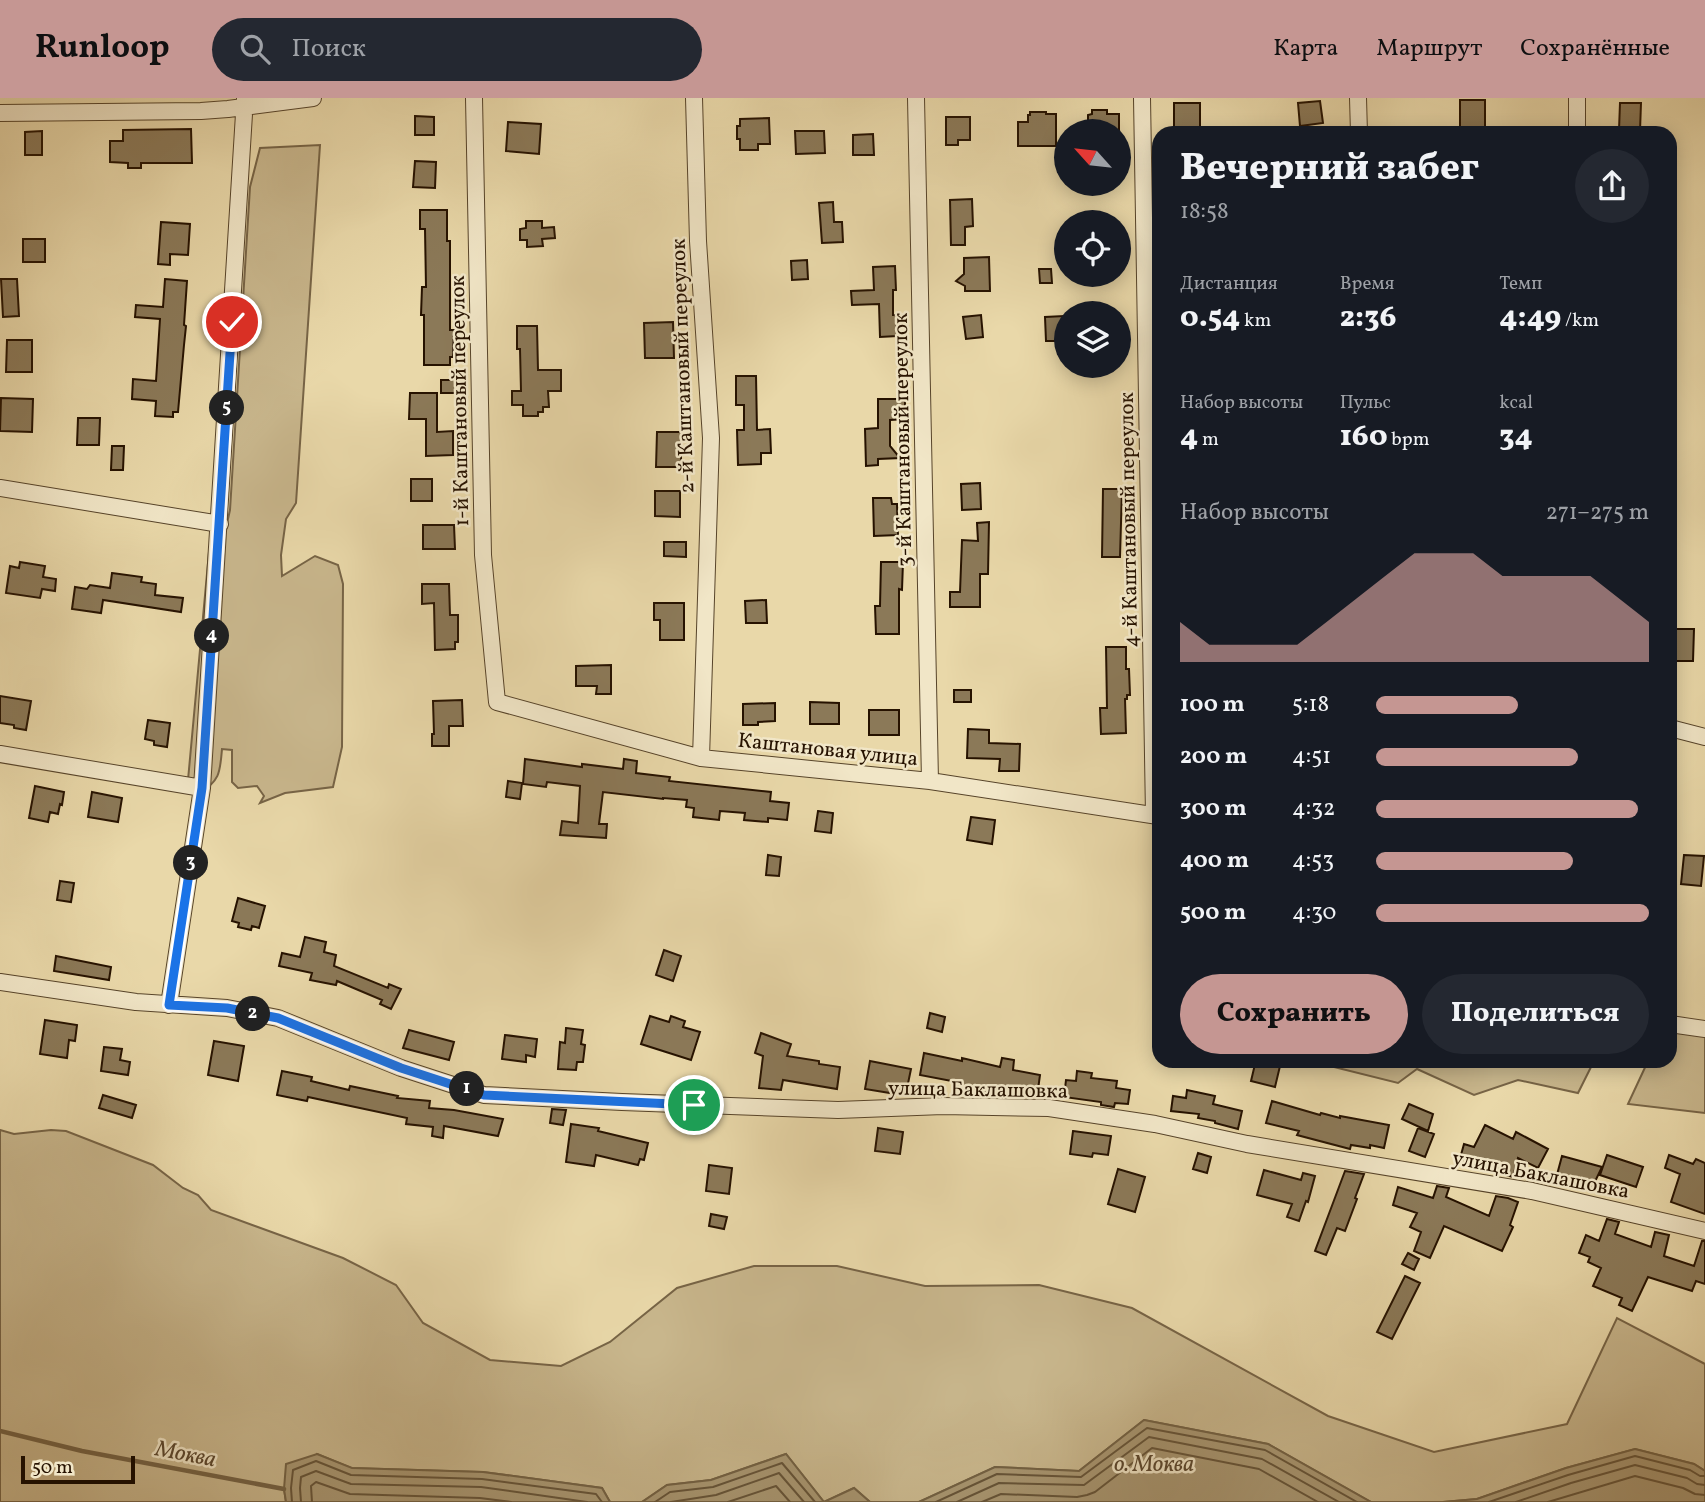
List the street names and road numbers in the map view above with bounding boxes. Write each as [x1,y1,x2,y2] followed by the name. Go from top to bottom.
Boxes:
[665,238,702,494] street label: 2-й Каштановый переулок
[444,275,477,527] street label: 1-й Каштановый переулок
[887,312,920,567] street label: 3-й Каштановый переулок
[1113,392,1146,648] street label: 4-й Каштановый переулок
[736,727,919,774] street label: Каштановая улица
[888,1074,1068,1107] street label: улица Баклашовка
[1450,1144,1632,1207] street label: улица Баклашовка

